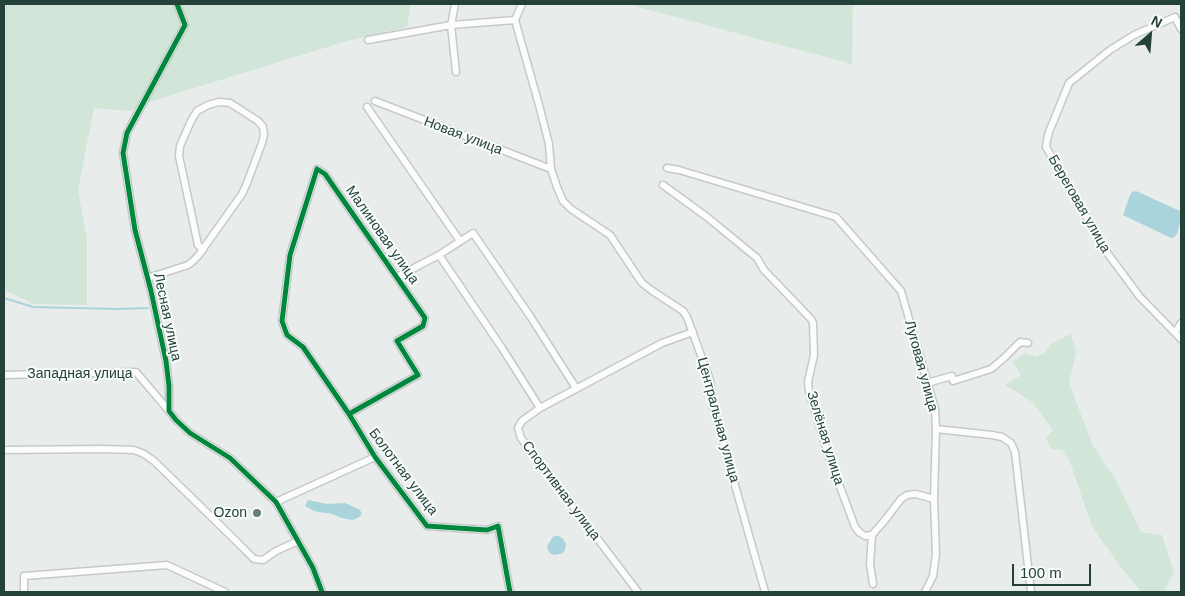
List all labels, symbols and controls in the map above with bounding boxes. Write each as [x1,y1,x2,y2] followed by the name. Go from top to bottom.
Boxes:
[1125,10,1175,60] north arrow
[1149,12,1165,31] text: N
[421,113,505,159] street label: Новая улица
[1044,152,1114,256] street label: Береговая улица
[342,183,422,287] street label: Малиновая улица
[149,272,185,362] street label: Лесная улица
[901,318,941,414] street label: Луговая улица
[693,356,743,484] street label: Центральная улица
[27,366,133,382] street label: Западная улица
[803,389,847,487] street label: Зелёная улица
[365,425,441,519] street label: Болотная улица
[518,438,604,544] street label: Спортивная улица
[214,505,247,521] place label: Ozon
[251,507,263,519] marker: Ozon
[1015,554,1094,586] scale bar
[1020,564,1062,581] text: 100 m

